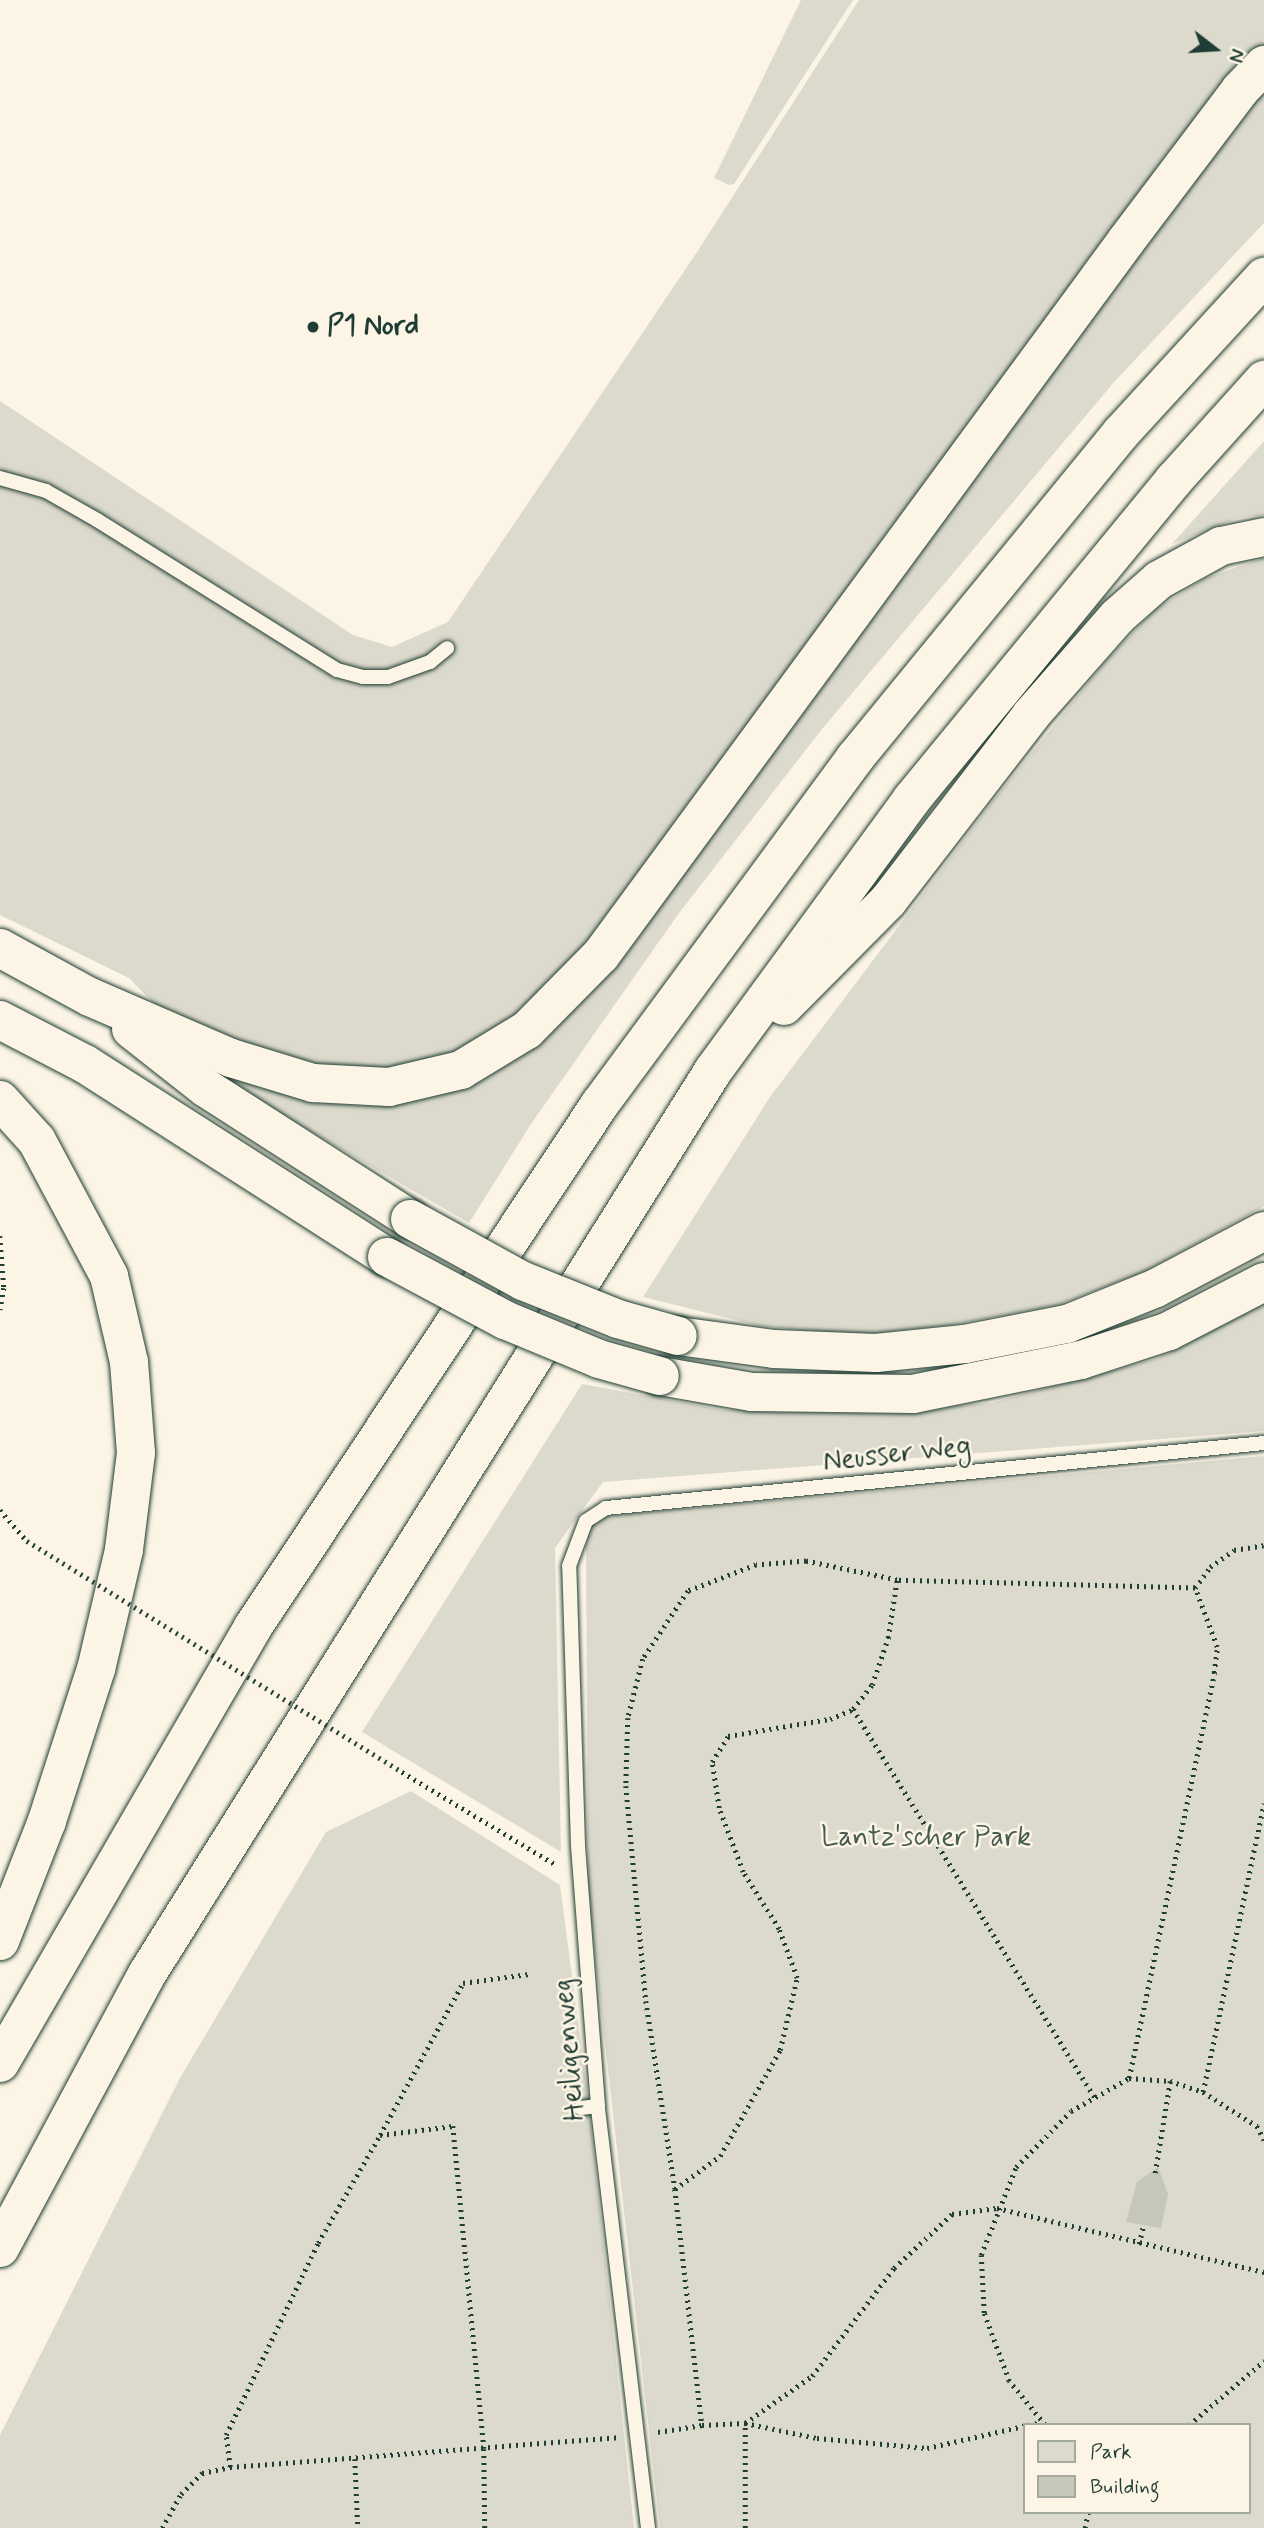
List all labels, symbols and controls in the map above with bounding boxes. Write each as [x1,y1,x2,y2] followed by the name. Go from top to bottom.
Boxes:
[1180,14,1250,84] north arrow
[1222,46,1249,65] text: N
[327,310,419,344] place label: P1 Nord
[305,319,321,335] marker: P1 Nord
[821,1430,973,1480] street label: Neusser Weg
[822,1821,1030,1855] park label: Lantz'scher Park
[547,1978,593,2122] street label: Heiligenweg
[1023,2423,1250,2514] legend
[1090,2438,1132,2466] text: Park
[1090,2473,1160,2501] text: Building

